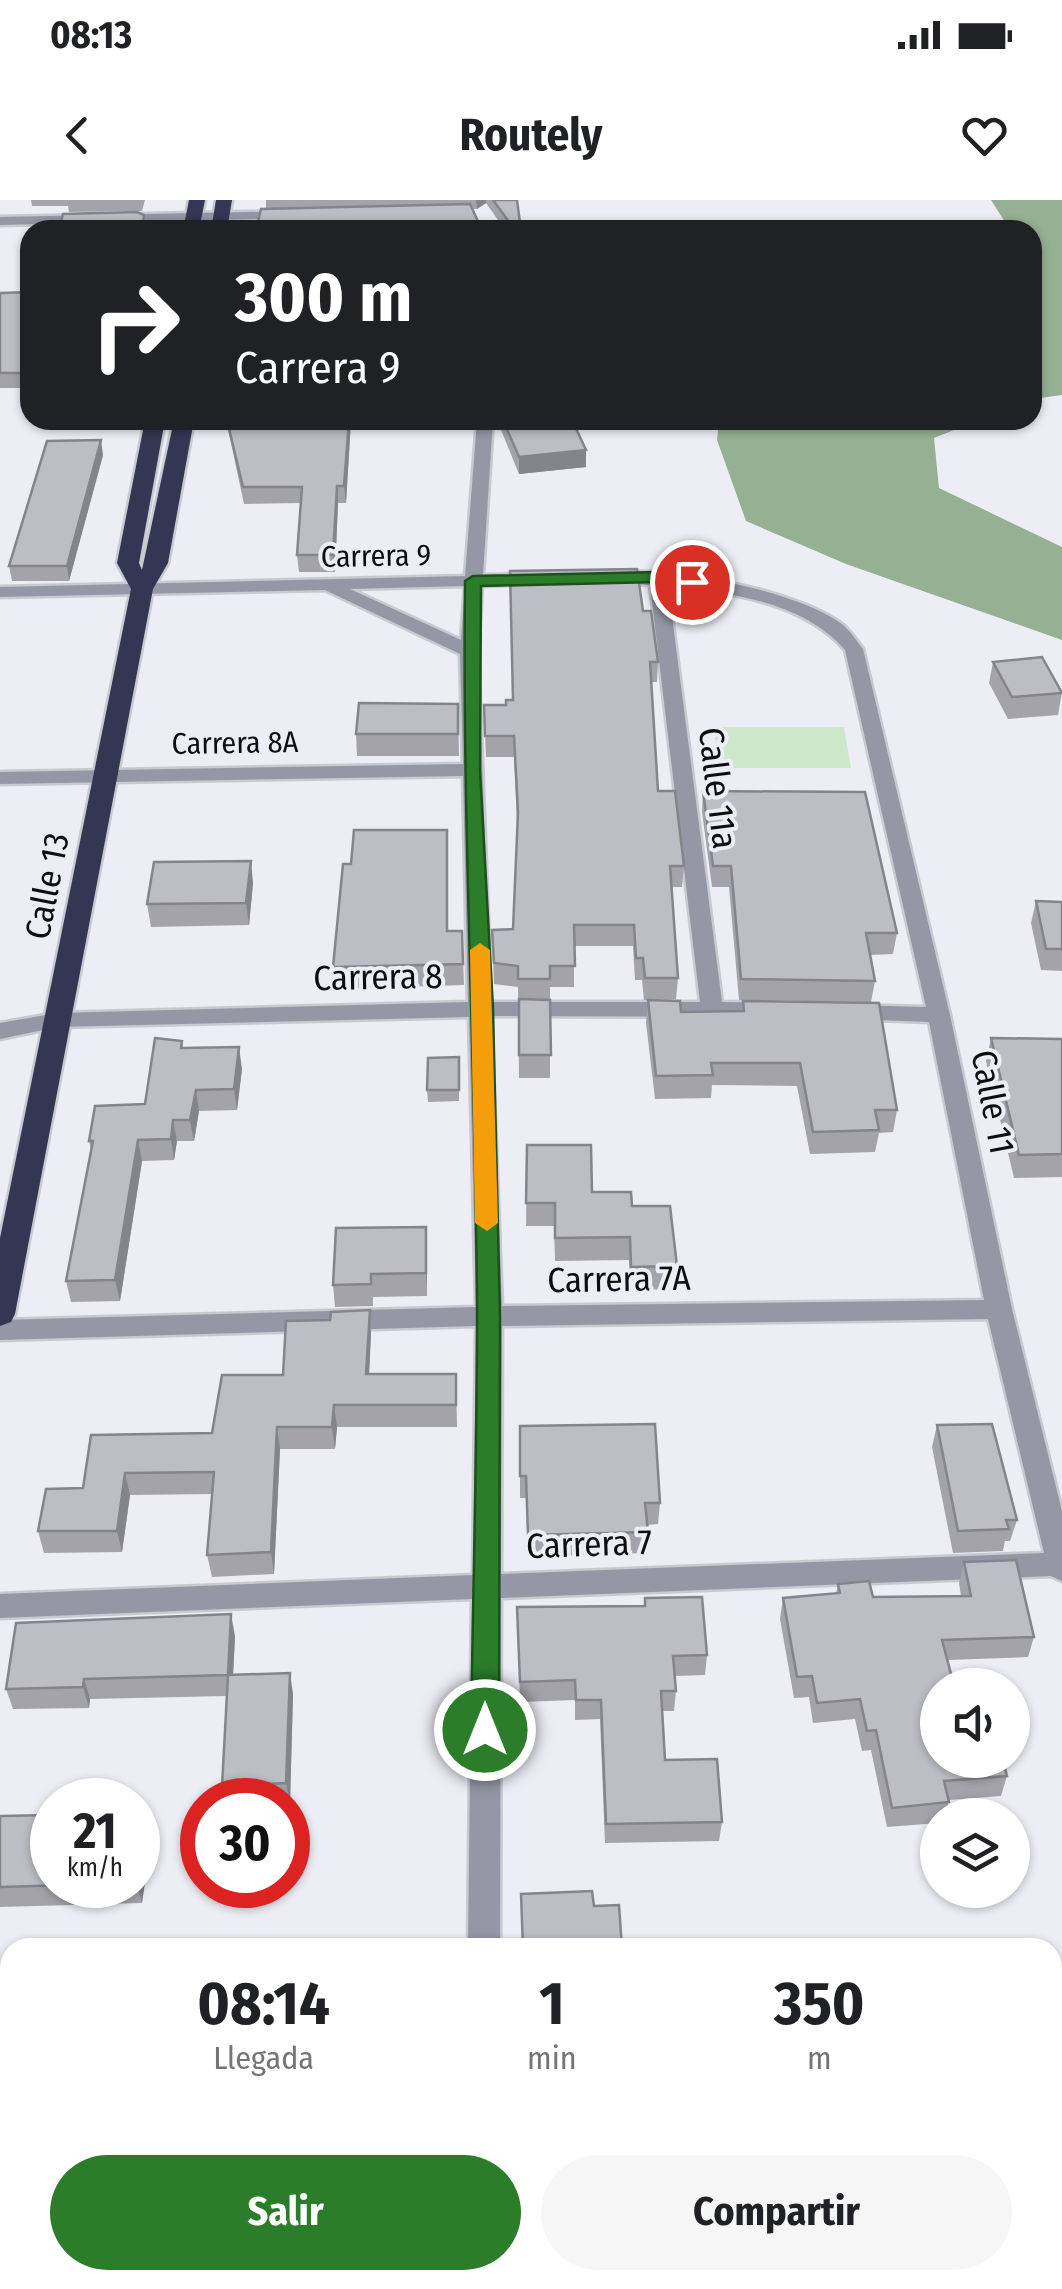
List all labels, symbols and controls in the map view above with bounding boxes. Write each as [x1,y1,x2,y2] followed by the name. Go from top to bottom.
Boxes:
[50,12,132,58] text: 08:13
[50,108,105,163] icon: back
[459,108,603,162] text: Routely
[957,108,1012,163] icon: heart
[235,256,413,340] text: 300 m
[70,260,200,390] icon: right
[235,341,401,395] text: Carrera 9
[320,537,432,575] street label: Carrera 9
[650,540,735,625] pin
[665,555,720,610] icon: arrive
[171,724,299,762] street label: Carrera 8A
[690,725,746,851] street label: Calle 11a
[16,829,78,943] street label: Calle 13
[313,955,443,999] street label: Carrera 8
[962,1047,1024,1157] street label: Calle 11
[547,1257,692,1301] street label: Carrera 7A
[525,1521,653,1567] street label: Carrera 7
[920,1668,1030,1908] map controls
[920,1668,1030,1778] button: sound
[433,1678,537,1782] position arrow
[180,1778,310,1908] speed limit sign: 30
[920,1798,1030,1908] button: layers
[73,1801,117,1861] text: 21
[67,1853,123,1883] text: km/h
[197,1968,330,2040] text: 08:14
[539,1968,565,2040] text: 1
[774,1968,865,2040] text: 350
[213,2039,314,2077] text: Llegada
[527,2039,577,2077] text: min
[807,2039,832,2077] text: m
[50,2155,521,2270] button: Salir
[541,2155,1012,2270] button: Compartir

